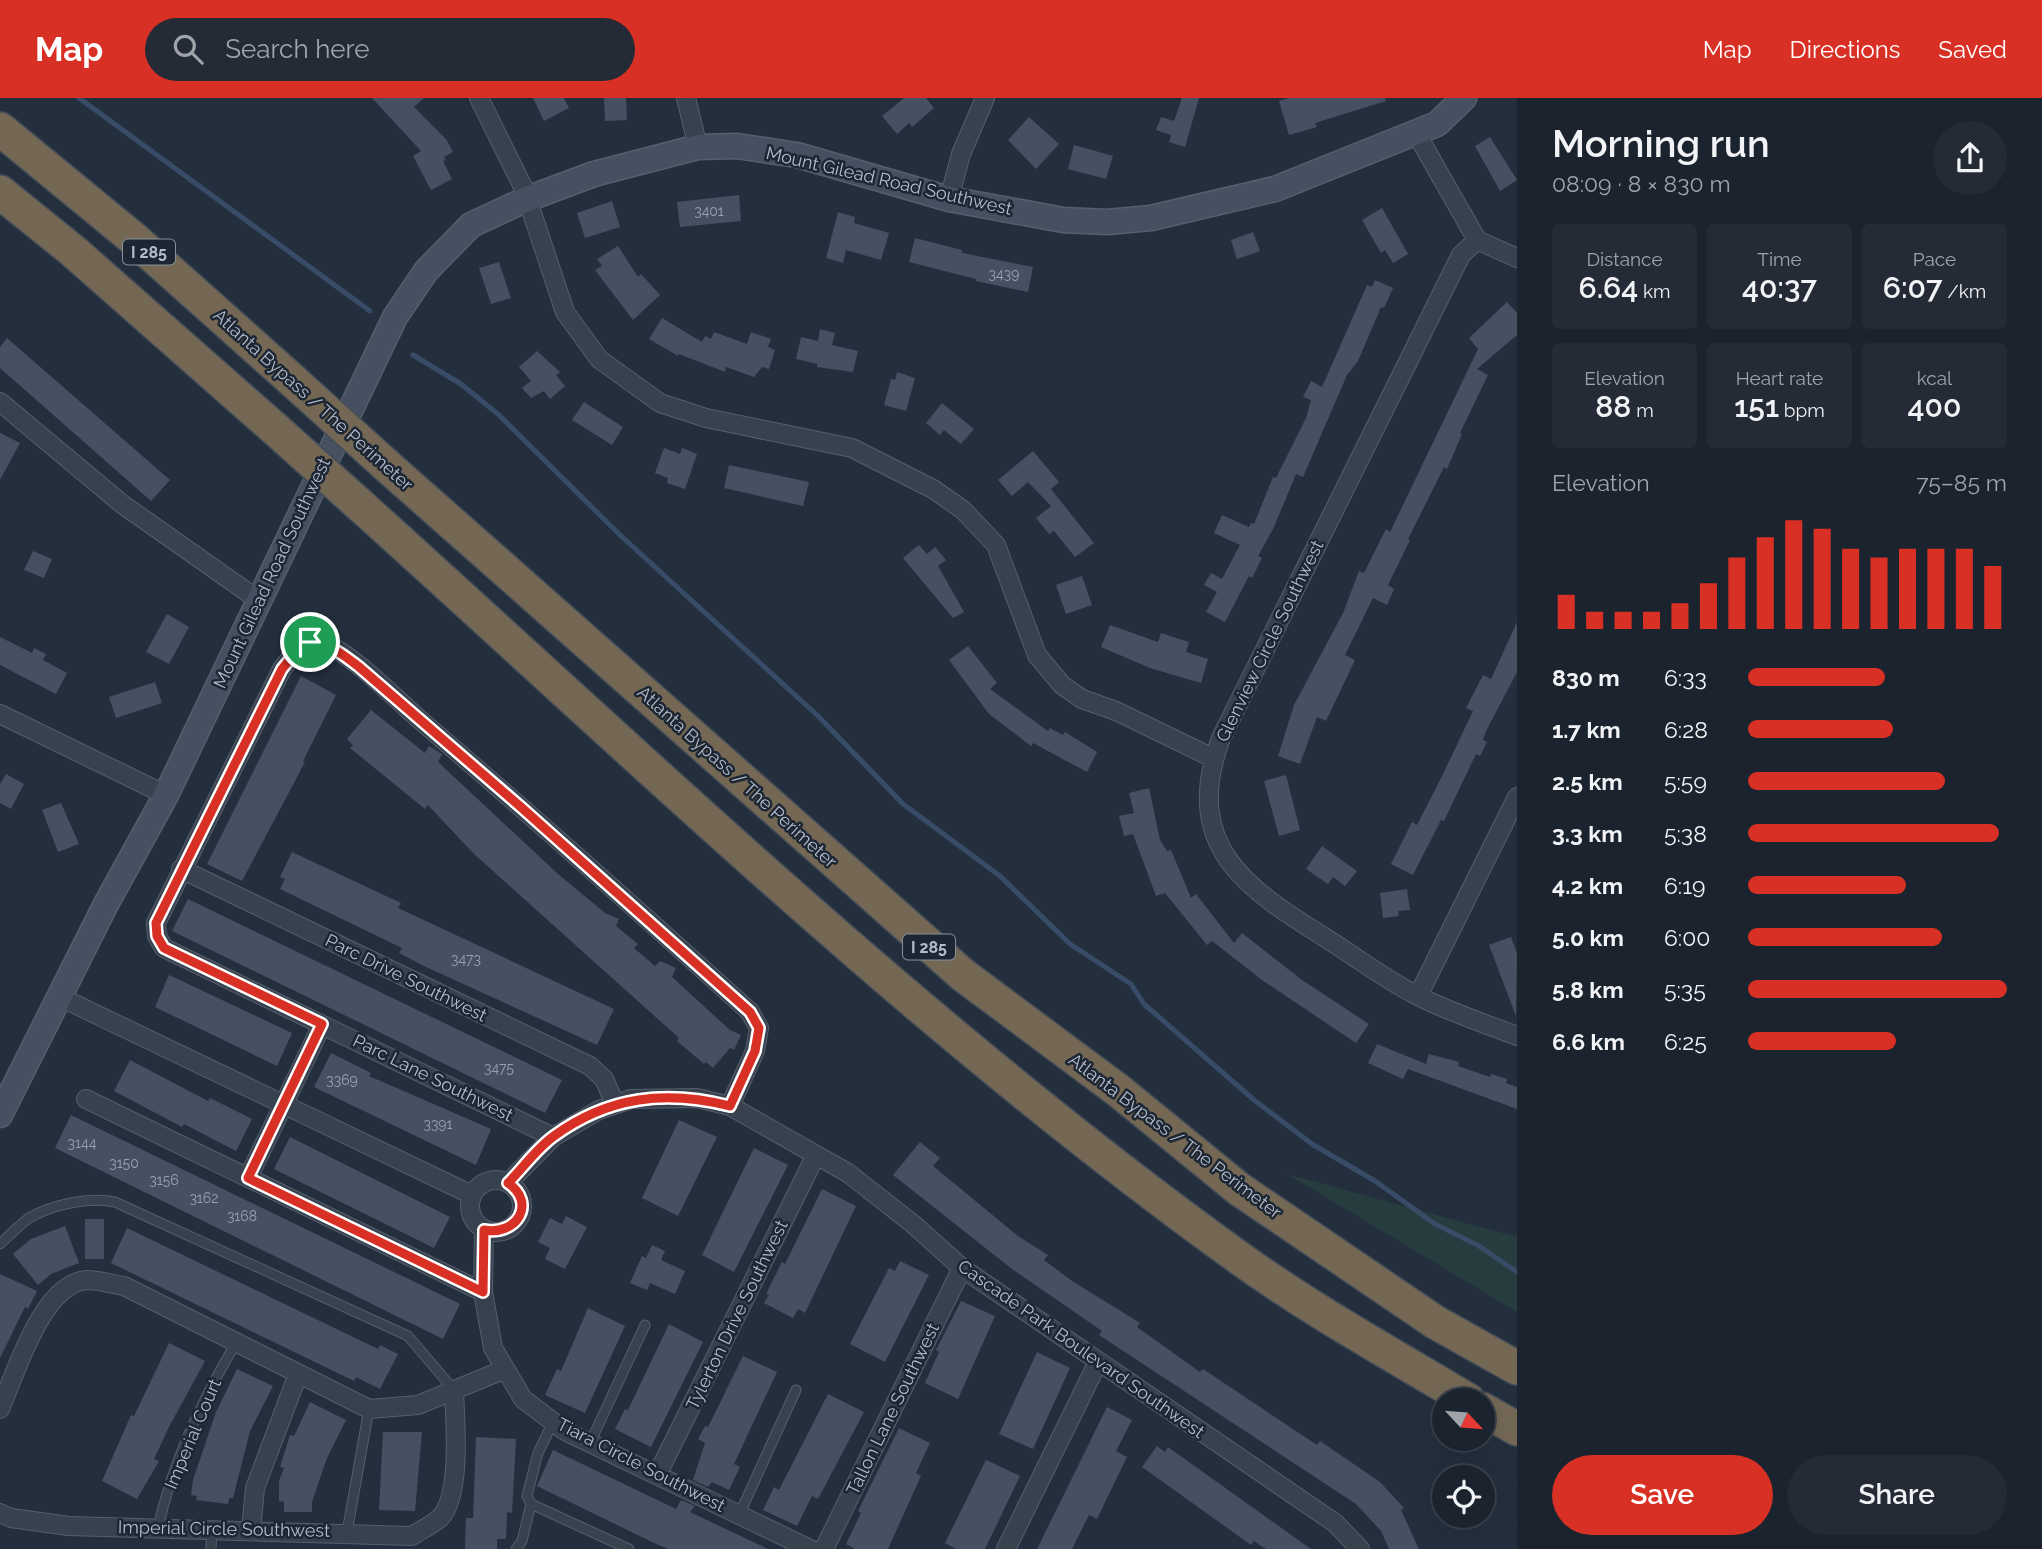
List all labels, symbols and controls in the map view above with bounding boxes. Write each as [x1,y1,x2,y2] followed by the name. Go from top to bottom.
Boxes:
[145,18,635,81] search box
[35,30,103,69] text: Map
[169,30,207,68] icon: search
[225,34,370,64] text: Search here
[1703,35,1752,64] text: Map
[1790,35,1900,64] text: Directions
[1938,35,2007,64] text: Saved
[1552,121,1770,166] text: Morning run
[1933,121,2007,195] button: share
[764,142,1014,219] street label: Mount Gilead Road Southwest
[1552,170,1731,197] text: 08:09 · 8 × 830 m
[694,203,724,219] house number: 3401
[123,240,175,264] road number: I 285
[1586,248,1663,270] text: Distance
[1757,248,1802,270] text: Time
[1913,248,1956,270] text: Pace
[989,266,1019,282] house number: 3439
[1578,270,1638,305] text: 6.64
[1742,270,1817,305] text: 40:37
[1883,270,1942,305] text: 6:07
[1638,280,1671,302] text: km
[1942,280,1986,302] text: /km
[209,304,418,495] street label: Atlanta Bypass / The Perimeter
[1584,367,1665,389] text: Elevation
[1736,367,1823,389] text: Heart rate
[1917,367,1952,389] text: kcal
[1595,389,1631,424] text: 88
[1734,389,1779,424] text: 151
[1908,389,1961,424] text: 400
[1631,399,1654,421] text: m
[1779,399,1825,421] text: bpm
[209,454,334,691] street label: Mount Gilead Road Southwest
[1552,469,1650,496] text: Elevation
[1916,469,2007,496] text: 75–85 m
[1212,537,1328,745] street label: Glenview Circle Southwest
[280,612,340,672] pin
[291,623,329,661] icon: arrive
[1552,664,1620,691] text: 830 m
[1664,664,1707,691] text: 6:33
[633,681,842,872] street label: Atlanta Bypass / The Perimeter
[1552,716,1621,743] text: 1.7 km
[1664,716,1708,743] text: 6:28
[1552,768,1623,795] text: 2.5 km
[1664,768,1707,795] text: 5:59
[1552,820,1623,847] text: 3.3 km
[1664,820,1707,847] text: 5:38
[1552,872,1623,899] text: 4.2 km
[1664,872,1706,899] text: 6:19
[1552,924,1624,951] text: 5.0 km
[1664,924,1710,951] text: 6:00
[322,929,490,1026] street label: Parc Drive Southwest
[903,934,955,960] road number: I 285
[451,951,481,967] house number: 3473
[1552,976,1624,1003] text: 5.8 km
[1664,976,1706,1003] text: 5:35
[1552,1028,1625,1055] text: 6.6 km
[1664,1028,1707,1055] text: 6:25
[350,1030,517,1125] street label: Parc Lane Southwest
[1065,1049,1286,1223] street label: Atlanta Bypass / The Perimeter
[484,1060,514,1076] house number: 3475
[326,1072,358,1088] house number: 3369
[423,1116,453,1132] house number: 3391
[68,1135,97,1151] house number: 3144
[109,1155,139,1171] house number: 3150
[149,1172,179,1188] house number: 3156
[189,1190,219,1206] house number: 3162
[227,1208,257,1224] house number: 3168
[681,1216,792,1413] street label: Tylerton Drive Southwest
[954,1255,1209,1442] street label: Cascade Park Boulevard Southwest
[842,1319,943,1498] street label: Tallon Lane Southwest
[160,1375,225,1492] street label: Imperial Court
[1432,1388,1494,1451] north arrow
[1432,1388,1495,1528] map controls
[554,1413,729,1516] street label: Tiara Circle Southwest
[1552,1455,1773,1535] button: Save
[1787,1455,2007,1535] button: Share
[1432,1465,1495,1528] button: locate
[118,1516,330,1541] street label: Imperial Circle Southwest

